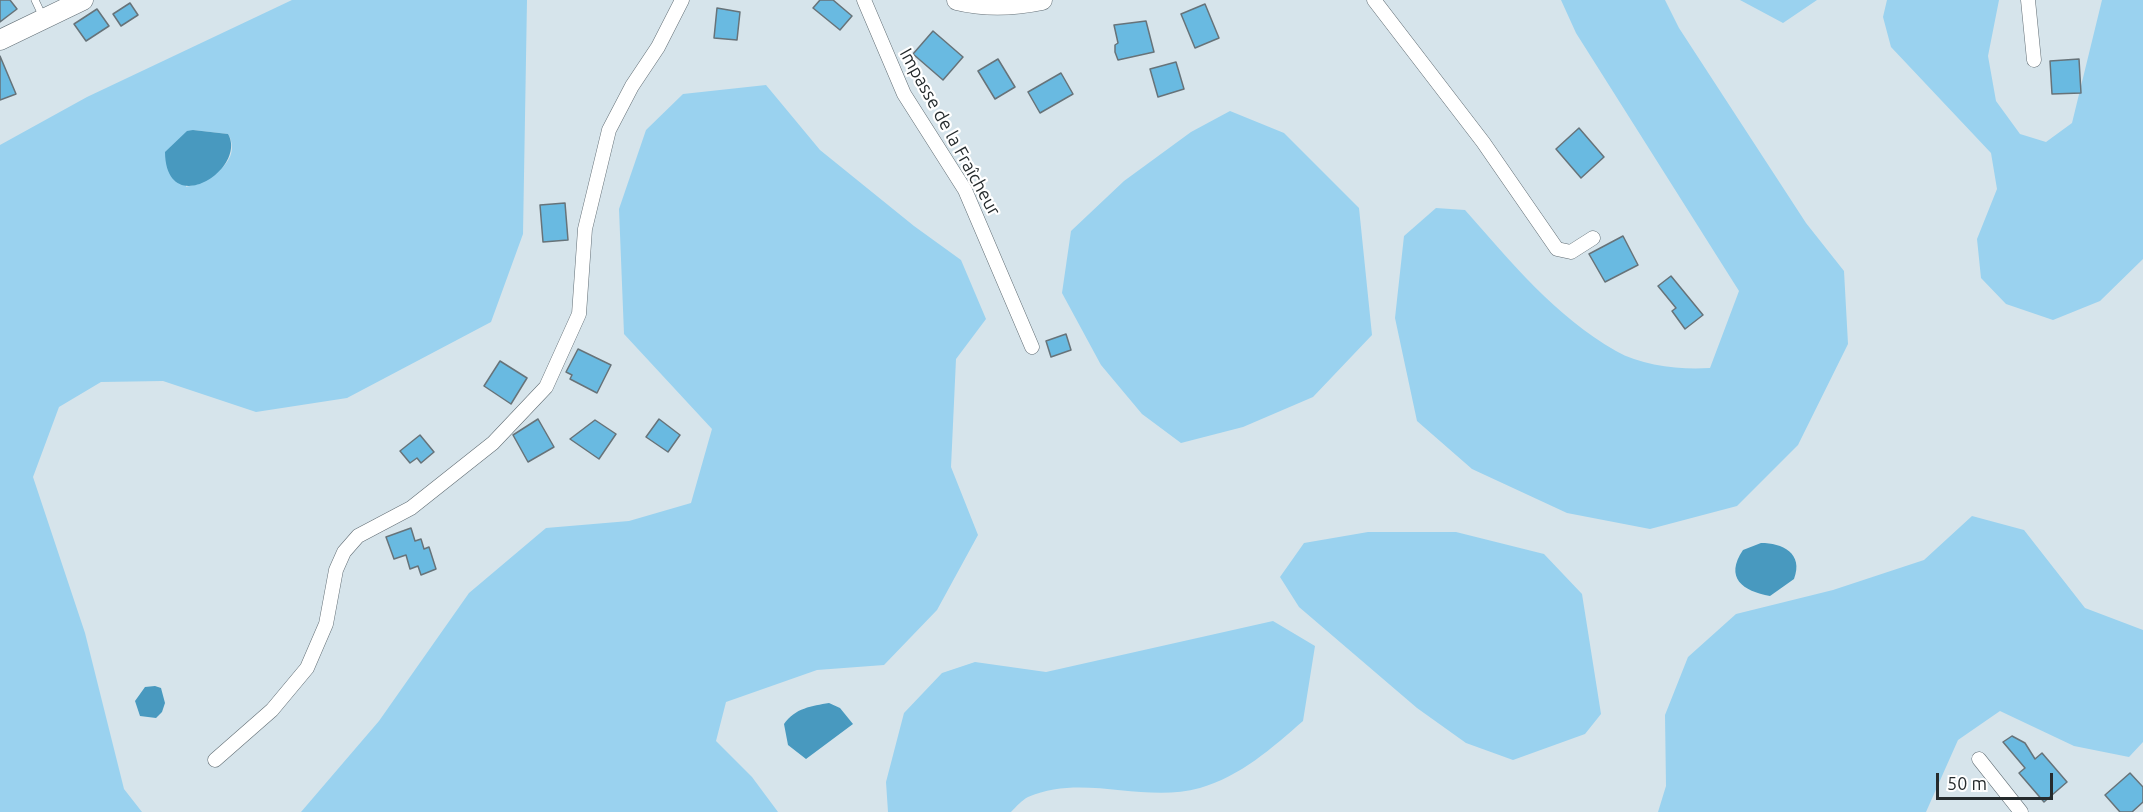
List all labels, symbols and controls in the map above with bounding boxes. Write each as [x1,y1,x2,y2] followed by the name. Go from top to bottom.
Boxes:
[895,45,1005,219] street label: Impasse de la Fraîcheur
[1939,761,2056,799] scale bar
[1947,773,1987,793] text: 50 m

